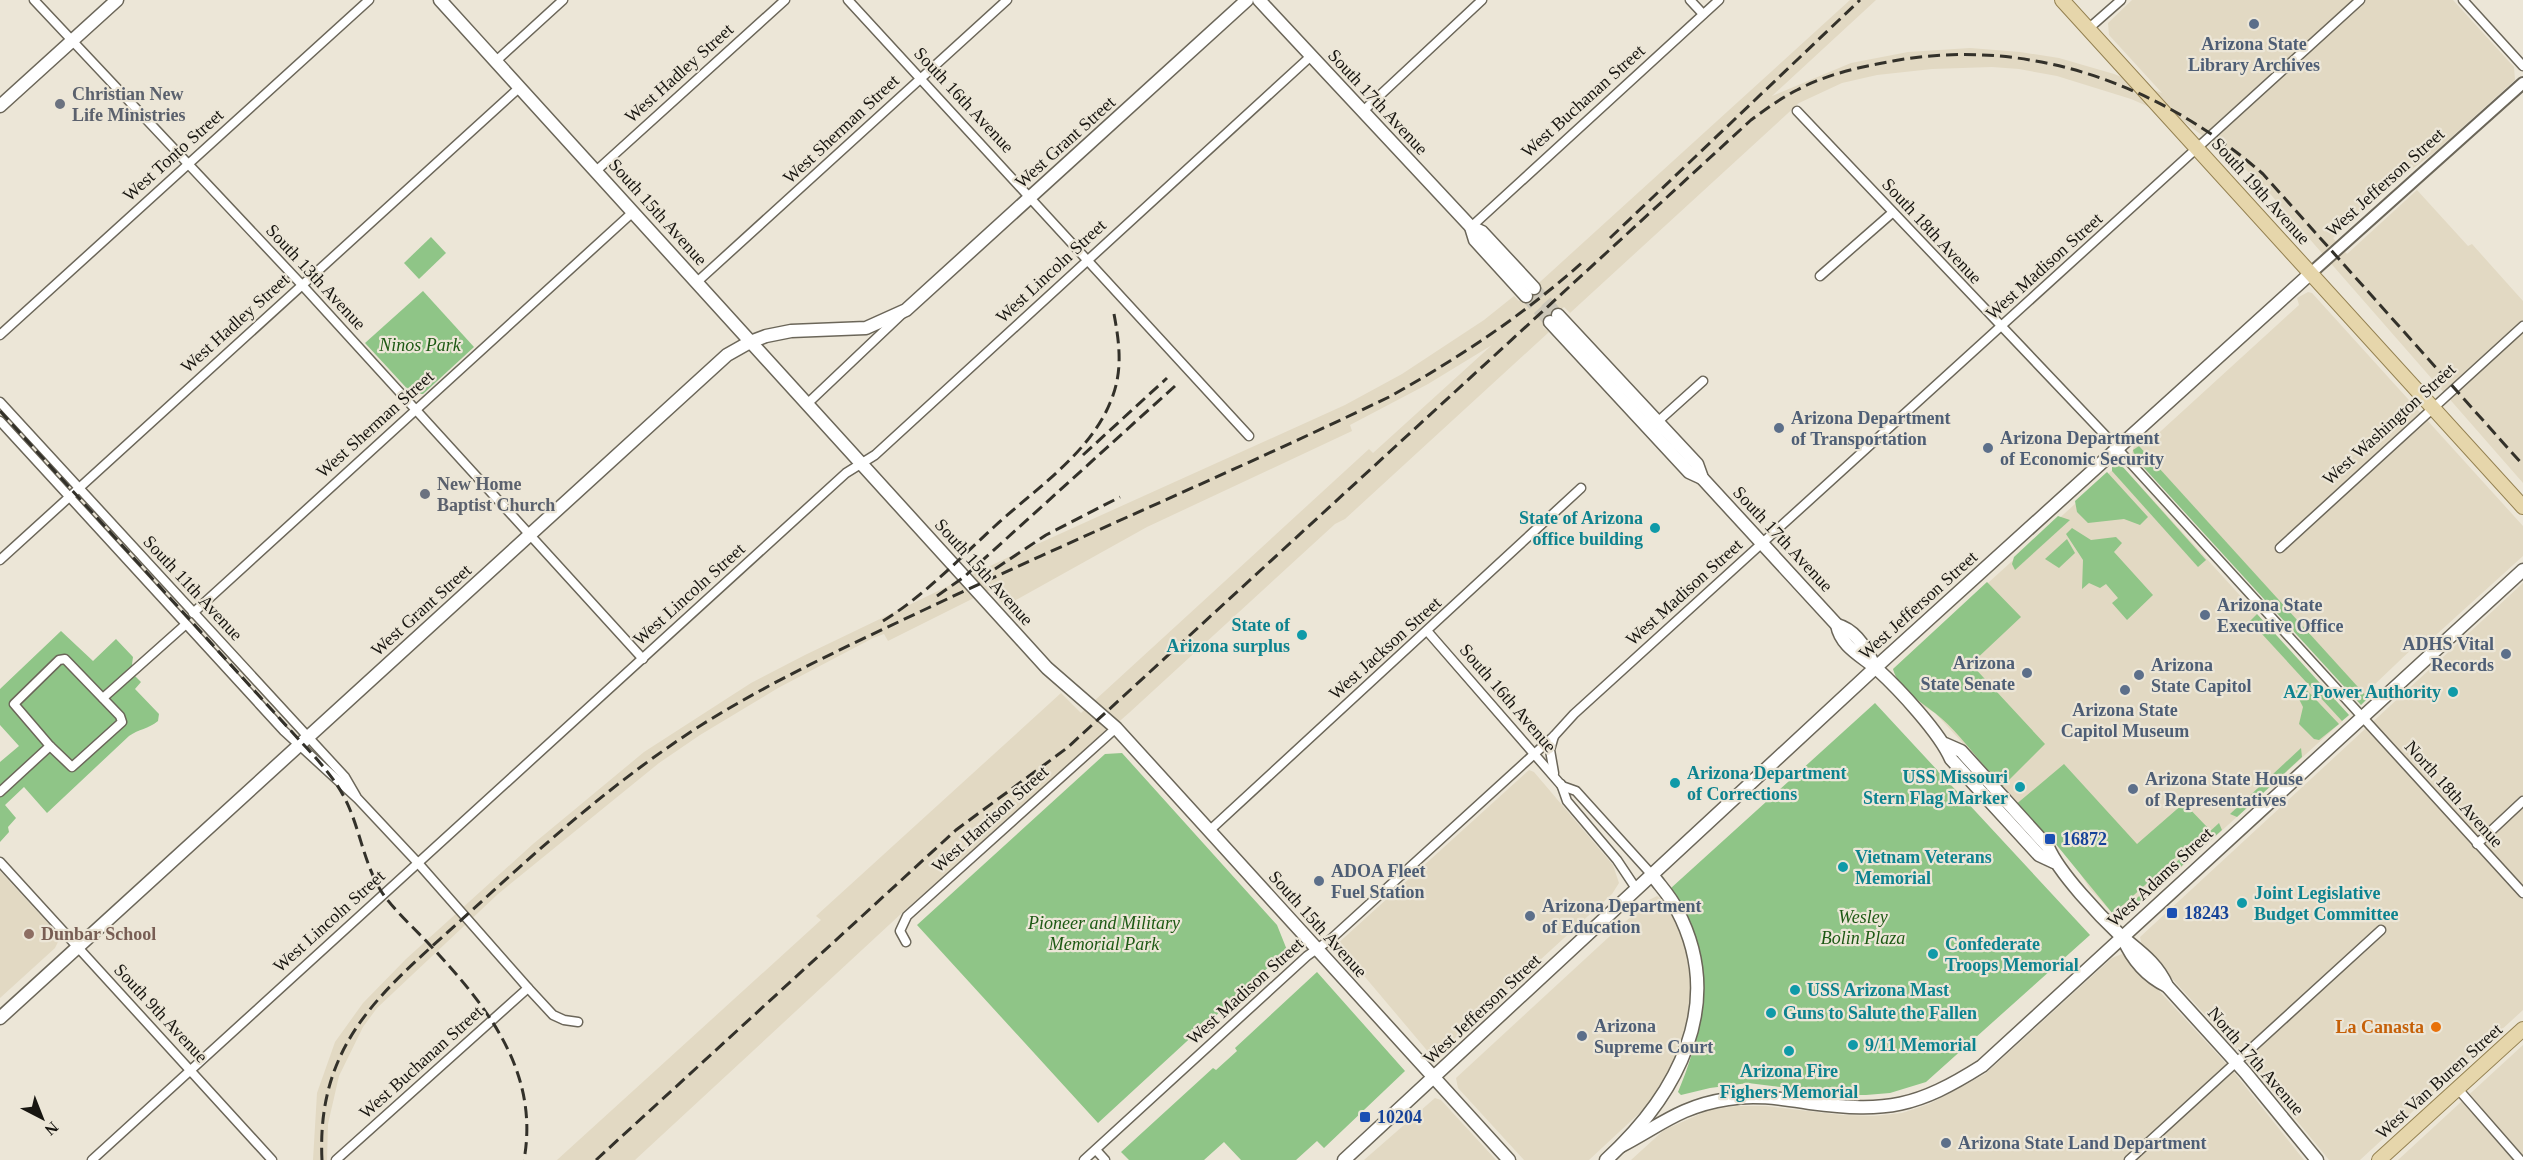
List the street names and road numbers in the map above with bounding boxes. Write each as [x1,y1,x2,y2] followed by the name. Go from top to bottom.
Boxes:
[621,19,737,127] street label: West Hadley Street
[1517,41,1649,161] street label: West Buchanan Street
[910,43,1018,157] street label: South 16th Avenue
[1324,45,1432,159] street label: South 17th Avenue
[779,70,903,188] street label: West Sherman Street
[1011,92,1119,192] street label: West Grant Street
[119,105,227,205] street label: West Tonto Street
[2322,124,2448,240] street label: West Jefferson Street
[2208,134,2314,248] street label: South 19th Avenue
[605,155,711,269] street label: South 15th Avenue
[1878,174,1986,288] street label: South 18th Avenue
[1982,209,2106,323] street label: West Madison Street
[992,215,1110,327] street label: West Lincoln Street
[262,220,370,334] street label: South 13th Avenue
[177,269,293,377] street label: West Hadley Street
[2318,359,2460,489] street label: West Washington Street
[312,366,438,482] street label: West Sherman Street
[1729,482,1837,596] street label: South 17th Avenue
[931,515,1037,629] street label: South 15th Avenue
[139,531,247,645] street label: South 11th Avenue
[1622,535,1746,649] street label: West Madison Street
[629,539,749,649] street label: West Lincoln Street
[1855,547,1981,663] street label: West Jefferson Street
[367,560,475,660] street label: West Grant Street
[1325,593,1445,703] street label: West Jackson Street
[1456,640,1560,756] street label: South 16th Avenue
[2401,737,2507,851] street label: North 18th Avenue
[928,762,1052,876] street label: West Harrison Street
[2103,823,2217,931] street label: West Adams Street
[269,866,389,976] street label: West Lincoln Street
[1265,867,1371,981] street label: South 15th Avenue
[1183,934,1307,1048] street label: West Madison Street
[1420,950,1544,1068] street label: West Jefferson Street
[110,959,212,1067] street label: South 9th Avenue
[355,1002,487,1122] street label: West Buchanan Street
[2204,1003,2308,1119] street label: North 17th Avenue
[2372,1019,2506,1143] street label: West Van Buren Street

